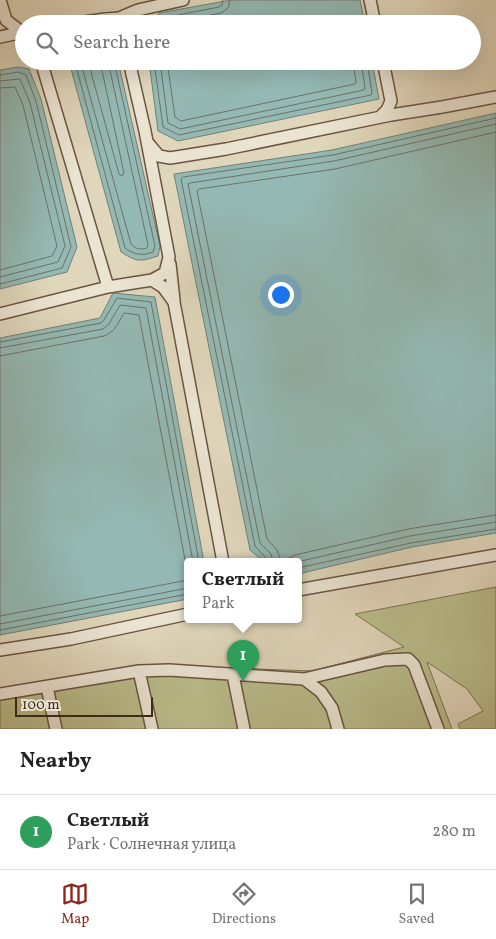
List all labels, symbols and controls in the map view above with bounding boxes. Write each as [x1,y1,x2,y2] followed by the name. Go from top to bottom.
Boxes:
[15,15,481,70] search box
[33,29,61,57] icon: search
[73,30,170,56] text: Search here
[268,282,294,308] your location
[184,558,302,623] popup
[202,567,284,593] text: Светлый
[202,593,235,615] text: Park
[227,640,259,681] pin: 1
[15,694,152,717] scale bar
[22,696,60,715] text: 100 m
[20,747,91,776] text: Nearby
[67,808,149,834] text: Светлый
[33,821,39,843] text: 1
[432,821,476,843] text: 280 m
[67,834,236,856] text: Park · Солнечная улица
[61,880,89,929] tab: Map
[212,880,276,929] tab: Directions
[399,880,435,929] tab: Saved

